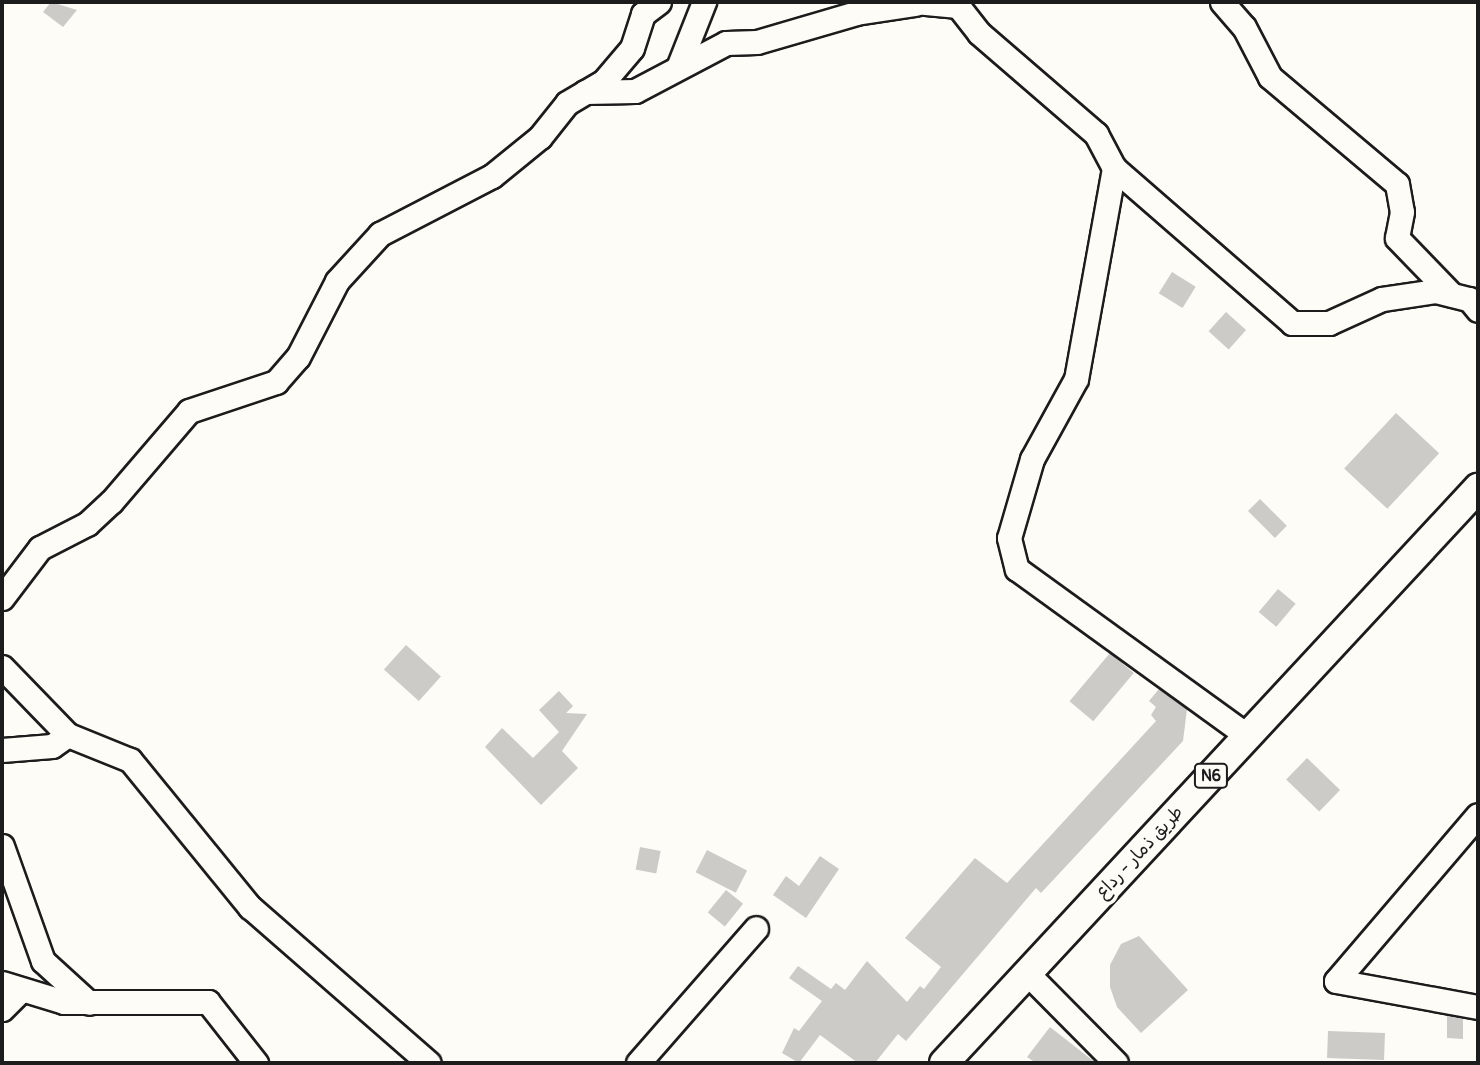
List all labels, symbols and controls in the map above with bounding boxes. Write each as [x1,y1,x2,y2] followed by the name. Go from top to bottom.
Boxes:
[1194,764,1228,789] road number: N6
[1092,802,1188,904] street label: طريق ذمار - رداع

